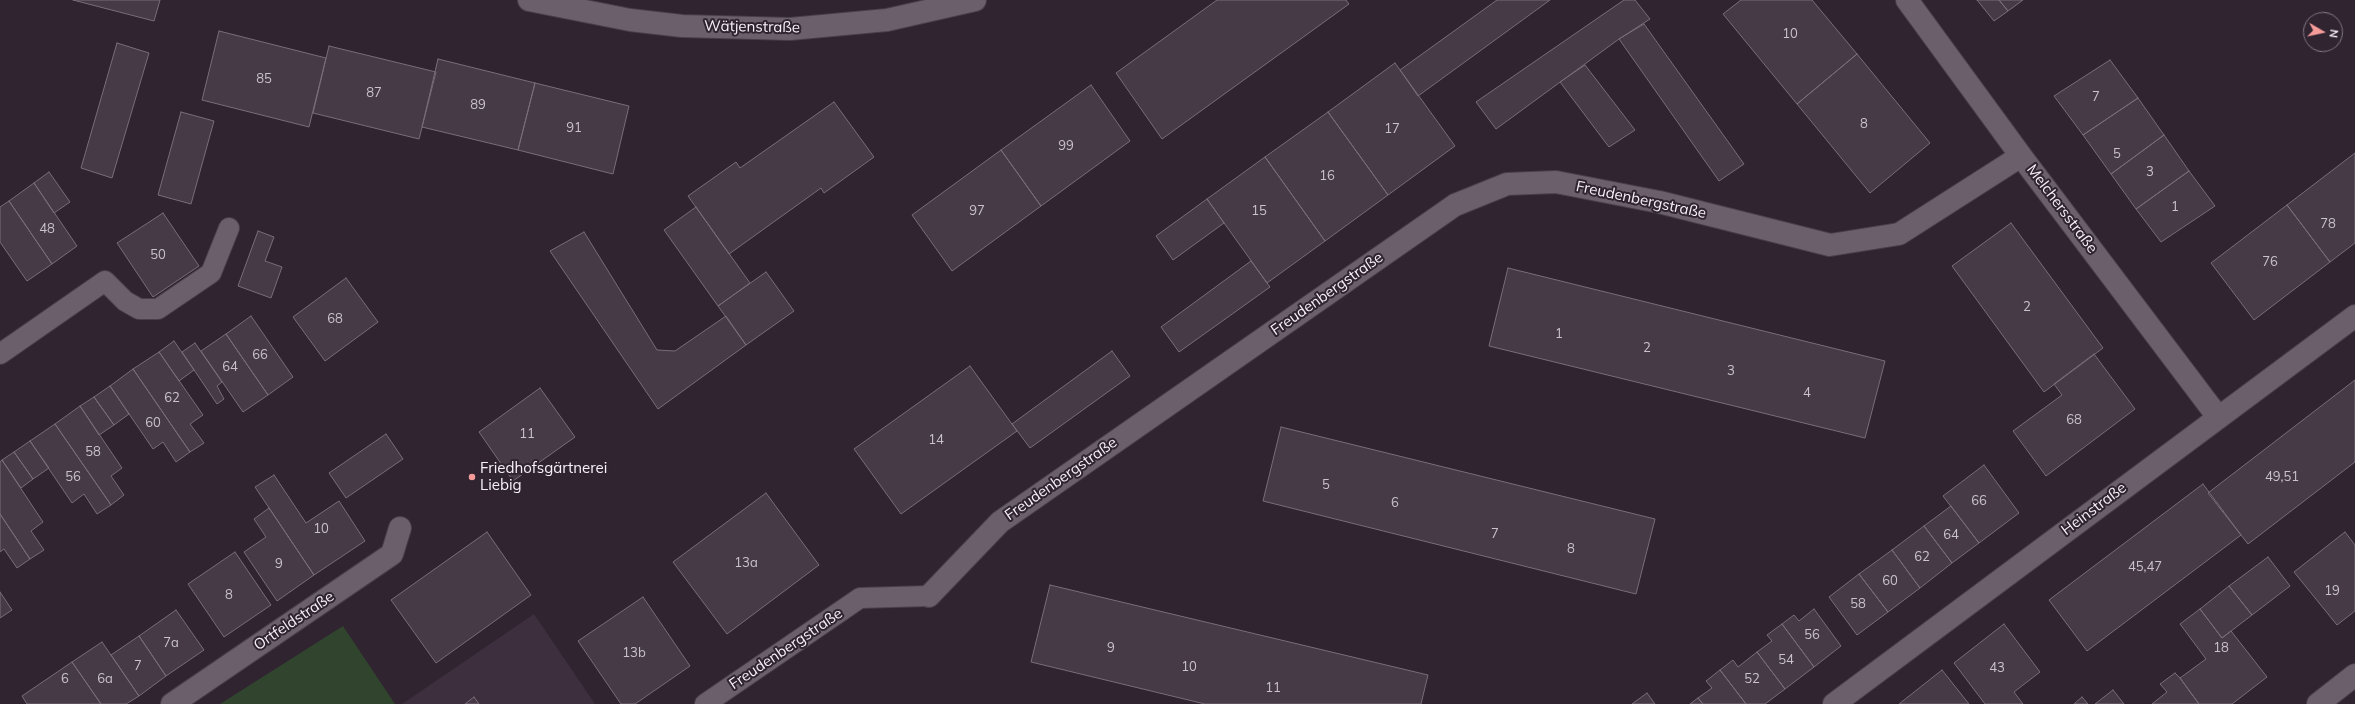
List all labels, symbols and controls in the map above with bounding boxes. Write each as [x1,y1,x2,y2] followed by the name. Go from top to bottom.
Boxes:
[2303,12,2343,52] north arrow
[704,17,800,37] street label: Wätjenstraße
[1782,26,1798,42] house number: 10
[2326,29,2341,39] text: N
[256,71,272,87] house number: 85
[366,85,382,101] house number: 87
[2092,89,2100,105] house number: 7
[470,97,486,113] house number: 89
[1860,116,1868,132] house number: 8
[566,120,582,136] house number: 91
[1384,121,1400,137] house number: 17
[1058,138,1074,154] house number: 99
[2113,146,2121,162] house number: 5
[2023,161,2101,257] street label: Melchersstraße
[2146,164,2154,180] house number: 3
[1319,168,1335,184] house number: 16
[1574,177,1708,223] street label: Freudenbergstraße
[2171,199,2179,215] house number: 1
[969,203,985,219] house number: 97
[1251,203,1267,219] house number: 15
[2320,216,2336,232] house number: 78
[39,221,55,237] house number: 48
[150,247,166,263] house number: 50
[1268,249,1386,339] street label: Freudenbergstraße
[2262,254,2278,270] house number: 76
[2023,299,2031,315] house number: 2
[327,311,343,327] house number: 68
[1555,326,1563,342] house number: 1
[1643,340,1651,356] house number: 2
[252,347,268,363] house number: 66
[222,359,238,375] house number: 64
[1727,363,1735,379] house number: 3
[1803,385,1811,401] house number: 4
[164,390,180,406] house number: 62
[2066,412,2082,428] house number: 68
[145,415,161,431] house number: 60
[519,426,535,442] house number: 11
[928,432,944,448] house number: 14
[1002,434,1120,524] street label: Freudenbergstraße
[85,444,101,460] house number: 58
[480,459,607,494] place label: Friedhofsgärtnerei Liebig
[65,469,81,485] house number: 56
[2265,469,2299,485] house number: 49,51
[467,472,477,482] marker: Friedhofsgärtnerei Liebig
[1322,477,1330,493] house number: 5
[2058,479,2130,539] street label: Heinstraße
[1971,493,1987,509] house number: 66
[1391,495,1399,511] house number: 6
[313,521,329,537] house number: 10
[1491,526,1499,542] house number: 7
[1943,527,1959,543] house number: 64
[1567,541,1575,557] house number: 8
[1914,549,1930,565] house number: 62
[734,555,758,571] house number: 13a
[275,556,283,572] house number: 9
[2128,559,2162,575] house number: 45,47
[1882,573,1898,589] house number: 60
[2324,583,2340,599] house number: 19
[225,587,233,603] house number: 8
[250,588,338,654] street label: Ortfeldstraße
[1850,596,1866,612] house number: 58
[726,604,846,694] street label: Freudenbergstraße
[1804,627,1820,643] house number: 56
[163,635,179,651] house number: 7a
[1107,640,1115,656] house number: 9
[2213,640,2229,656] house number: 18
[622,645,646,661] house number: 13b
[1778,652,1794,668] house number: 54
[134,658,142,674] house number: 7
[1181,659,1197,675] house number: 10
[1989,660,2005,676] house number: 43
[61,671,69,687] house number: 6
[97,671,113,687] house number: 6a
[1744,671,1760,687] house number: 52
[1265,680,1281,696] house number: 11

